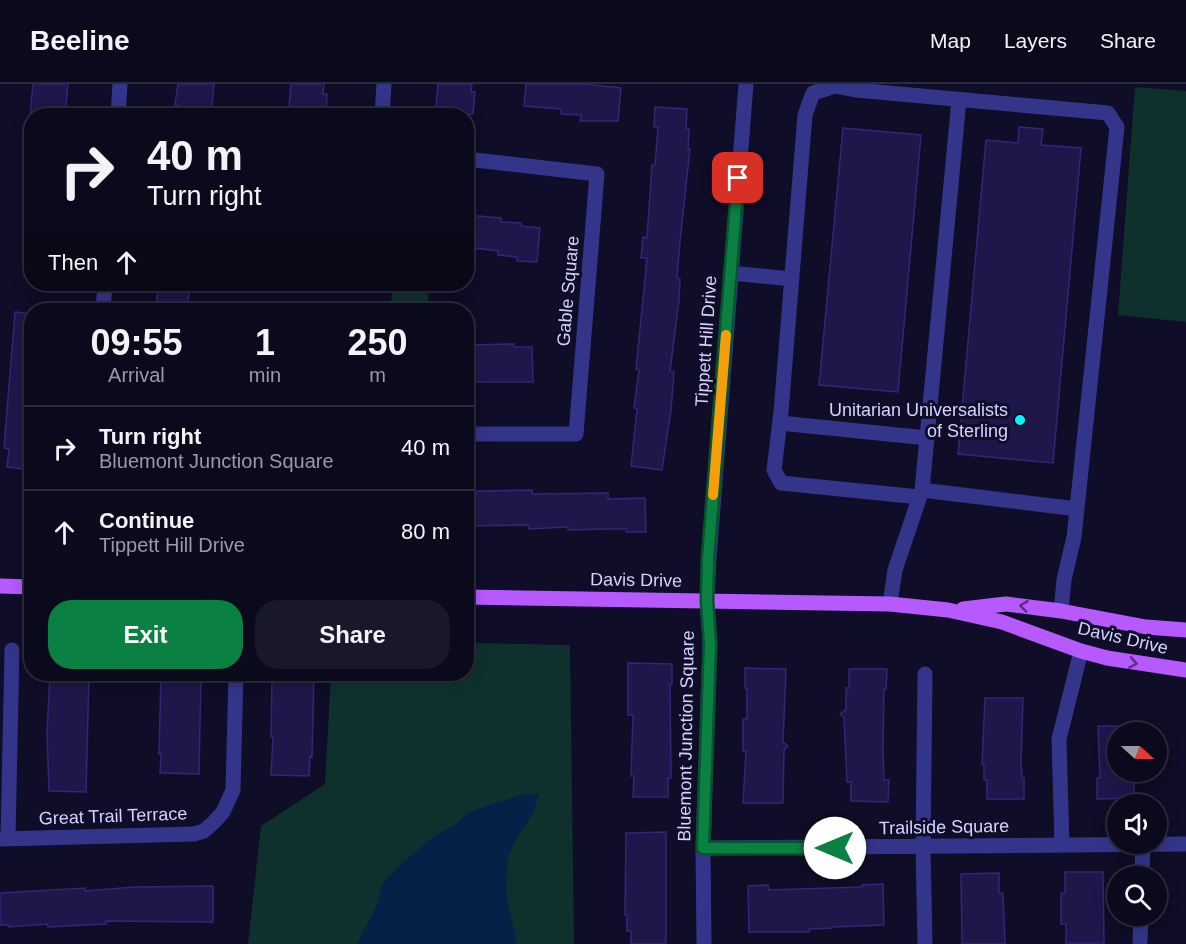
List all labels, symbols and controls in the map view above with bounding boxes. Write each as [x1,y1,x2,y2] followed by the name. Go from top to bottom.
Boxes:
[30,25,130,56] text: Beeline
[930,29,971,52] text: Map
[1004,29,1067,52] text: Layers
[1100,29,1156,52] text: Share
[48,132,126,210] icon: right
[147,132,243,179] text: 40 m
[712,152,763,203] pin
[721,161,754,194] icon: arrive
[147,181,262,211] text: Turn right
[553,235,583,347] street label: Gable Square
[110,246,143,279] icon: ahead
[48,250,98,275] text: Then
[691,275,721,407] street label: Tippett Hill Drive
[90,322,182,363] text: 09:55
[255,322,275,363] text: 1
[347,322,408,363] text: 250
[108,364,165,386] text: Arrival
[249,364,281,386] text: min
[369,364,386,386] text: m
[829,400,1008,441] place label: Unitarian Universalists of Sterling
[1013,413,1027,427] marker: Unitarian Universalists of Sterling
[99,424,201,449] text: Turn right
[48,432,81,465] icon: right
[401,435,450,460] text: 40 m
[99,450,334,472] text: Bluemont Junction Square
[99,508,194,533] text: Continue
[48,516,81,549] icon: ahead
[401,519,450,544] text: 80 m
[99,534,245,556] text: Tippett Hill Drive
[590,569,682,591] street label: Davis Drive
[48,600,243,669] button: Exit
[255,600,450,669] button: Share
[1020,601,1029,613] one-way arrow
[1076,618,1170,658] street label: Davis Drive
[674,630,698,842] street label: Bluemont Junction Square
[1128,656,1138,669] one-way arrow
[1107,722,1167,782] north arrow
[1107,722,1167,926] map controls
[1107,794,1167,854] button: sound
[38,803,188,829] street label: Great Trail Terrace
[803,816,867,880] position arrow
[879,816,1009,838] street label: Trailside Square
[1107,866,1167,926] button: search

